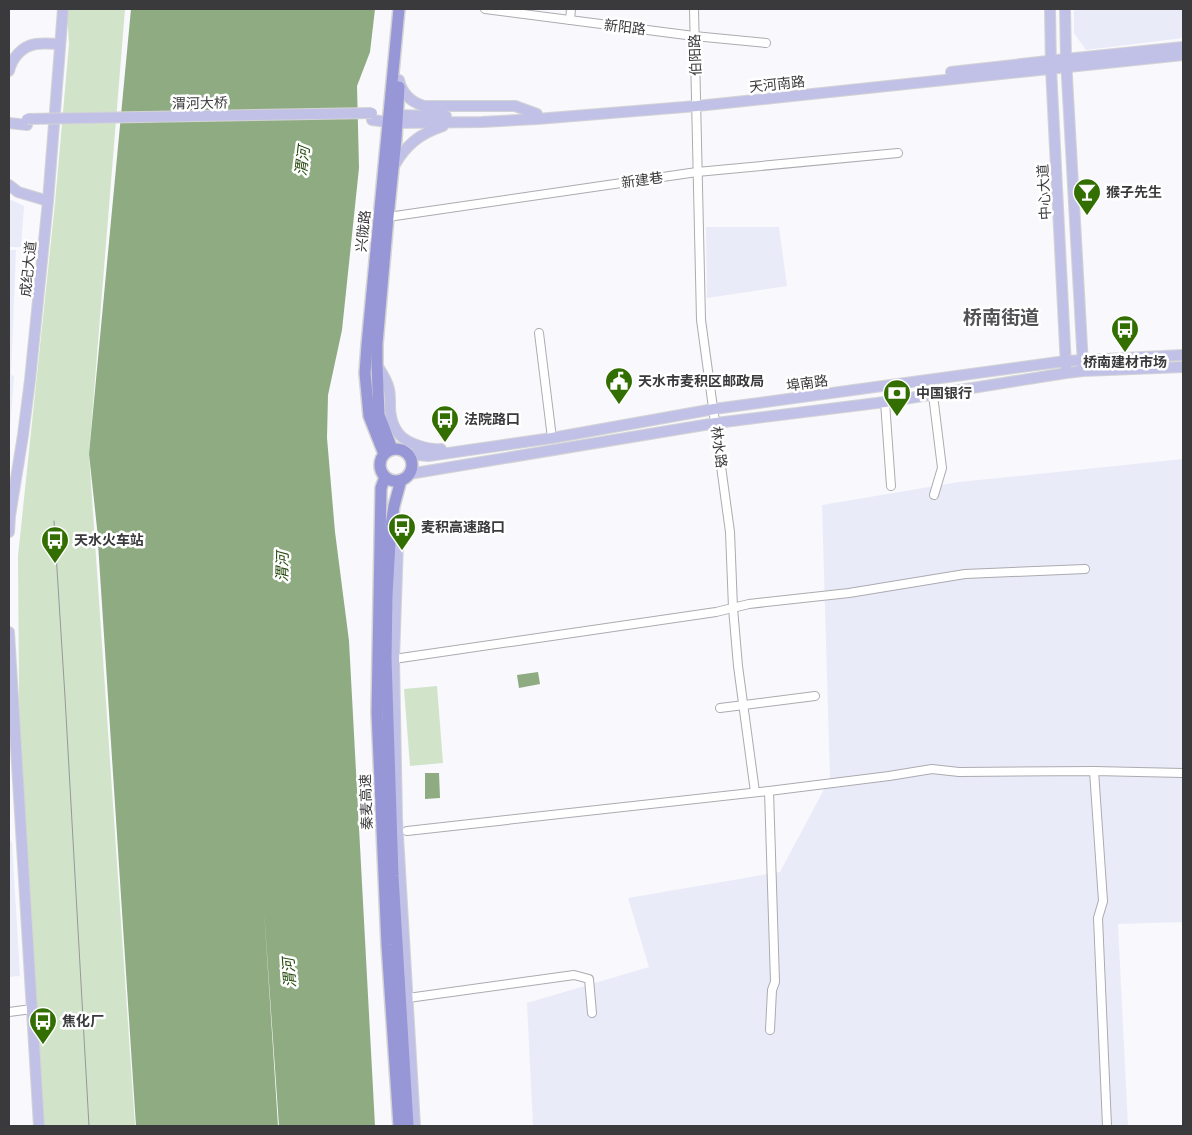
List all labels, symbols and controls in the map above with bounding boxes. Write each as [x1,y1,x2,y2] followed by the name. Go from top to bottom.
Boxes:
[603,16,647,38] street label: 新阳路
[685,34,705,76] street label: 伯阳路
[748,72,806,96] street label: 天河南路
[172,94,228,112] street label: 渭河大桥
[291,142,314,177] water label: 渭河
[1034,164,1054,220] street label: 中心大道
[620,168,664,192] street label: 新建巷
[1072,177,1102,216] bar icon: 猴子先生
[1106,183,1162,201] place label: 猴子先生
[352,209,374,253] street label: 兴陇路
[16,240,40,298] street label: 成纪大道
[963,305,1039,329] district label: 桥南街道
[1110,314,1140,353] bus stop icon: 桥南建材市场
[1083,353,1167,371] place label: 桥南建材市场
[604,366,634,405] public building icon: 天水市麦积区邮政局
[785,371,829,395] street label: 埠南路
[638,372,764,390] place label: 天水市麦积区邮政局
[882,378,912,417] bank icon: 中国银行
[916,384,972,402] place label: 中国银行
[430,404,460,443] bus stop icon: 法院路口
[464,410,520,428] place label: 法院路口
[707,425,731,469] street label: 林水路
[387,512,417,551] bus stop icon: 麦积高速路口
[421,518,505,536] place label: 麦积高速路口
[40,525,70,564] bus stop icon: 天水火车站
[74,531,144,549] place label: 天水火车站
[272,549,292,582] water label: 渭河
[356,774,376,830] street label: 秦麦高速
[278,954,300,989] water label: 渭河
[28,1006,58,1045] bus stop icon: 焦化厂
[62,1012,104,1030] place label: 焦化厂

